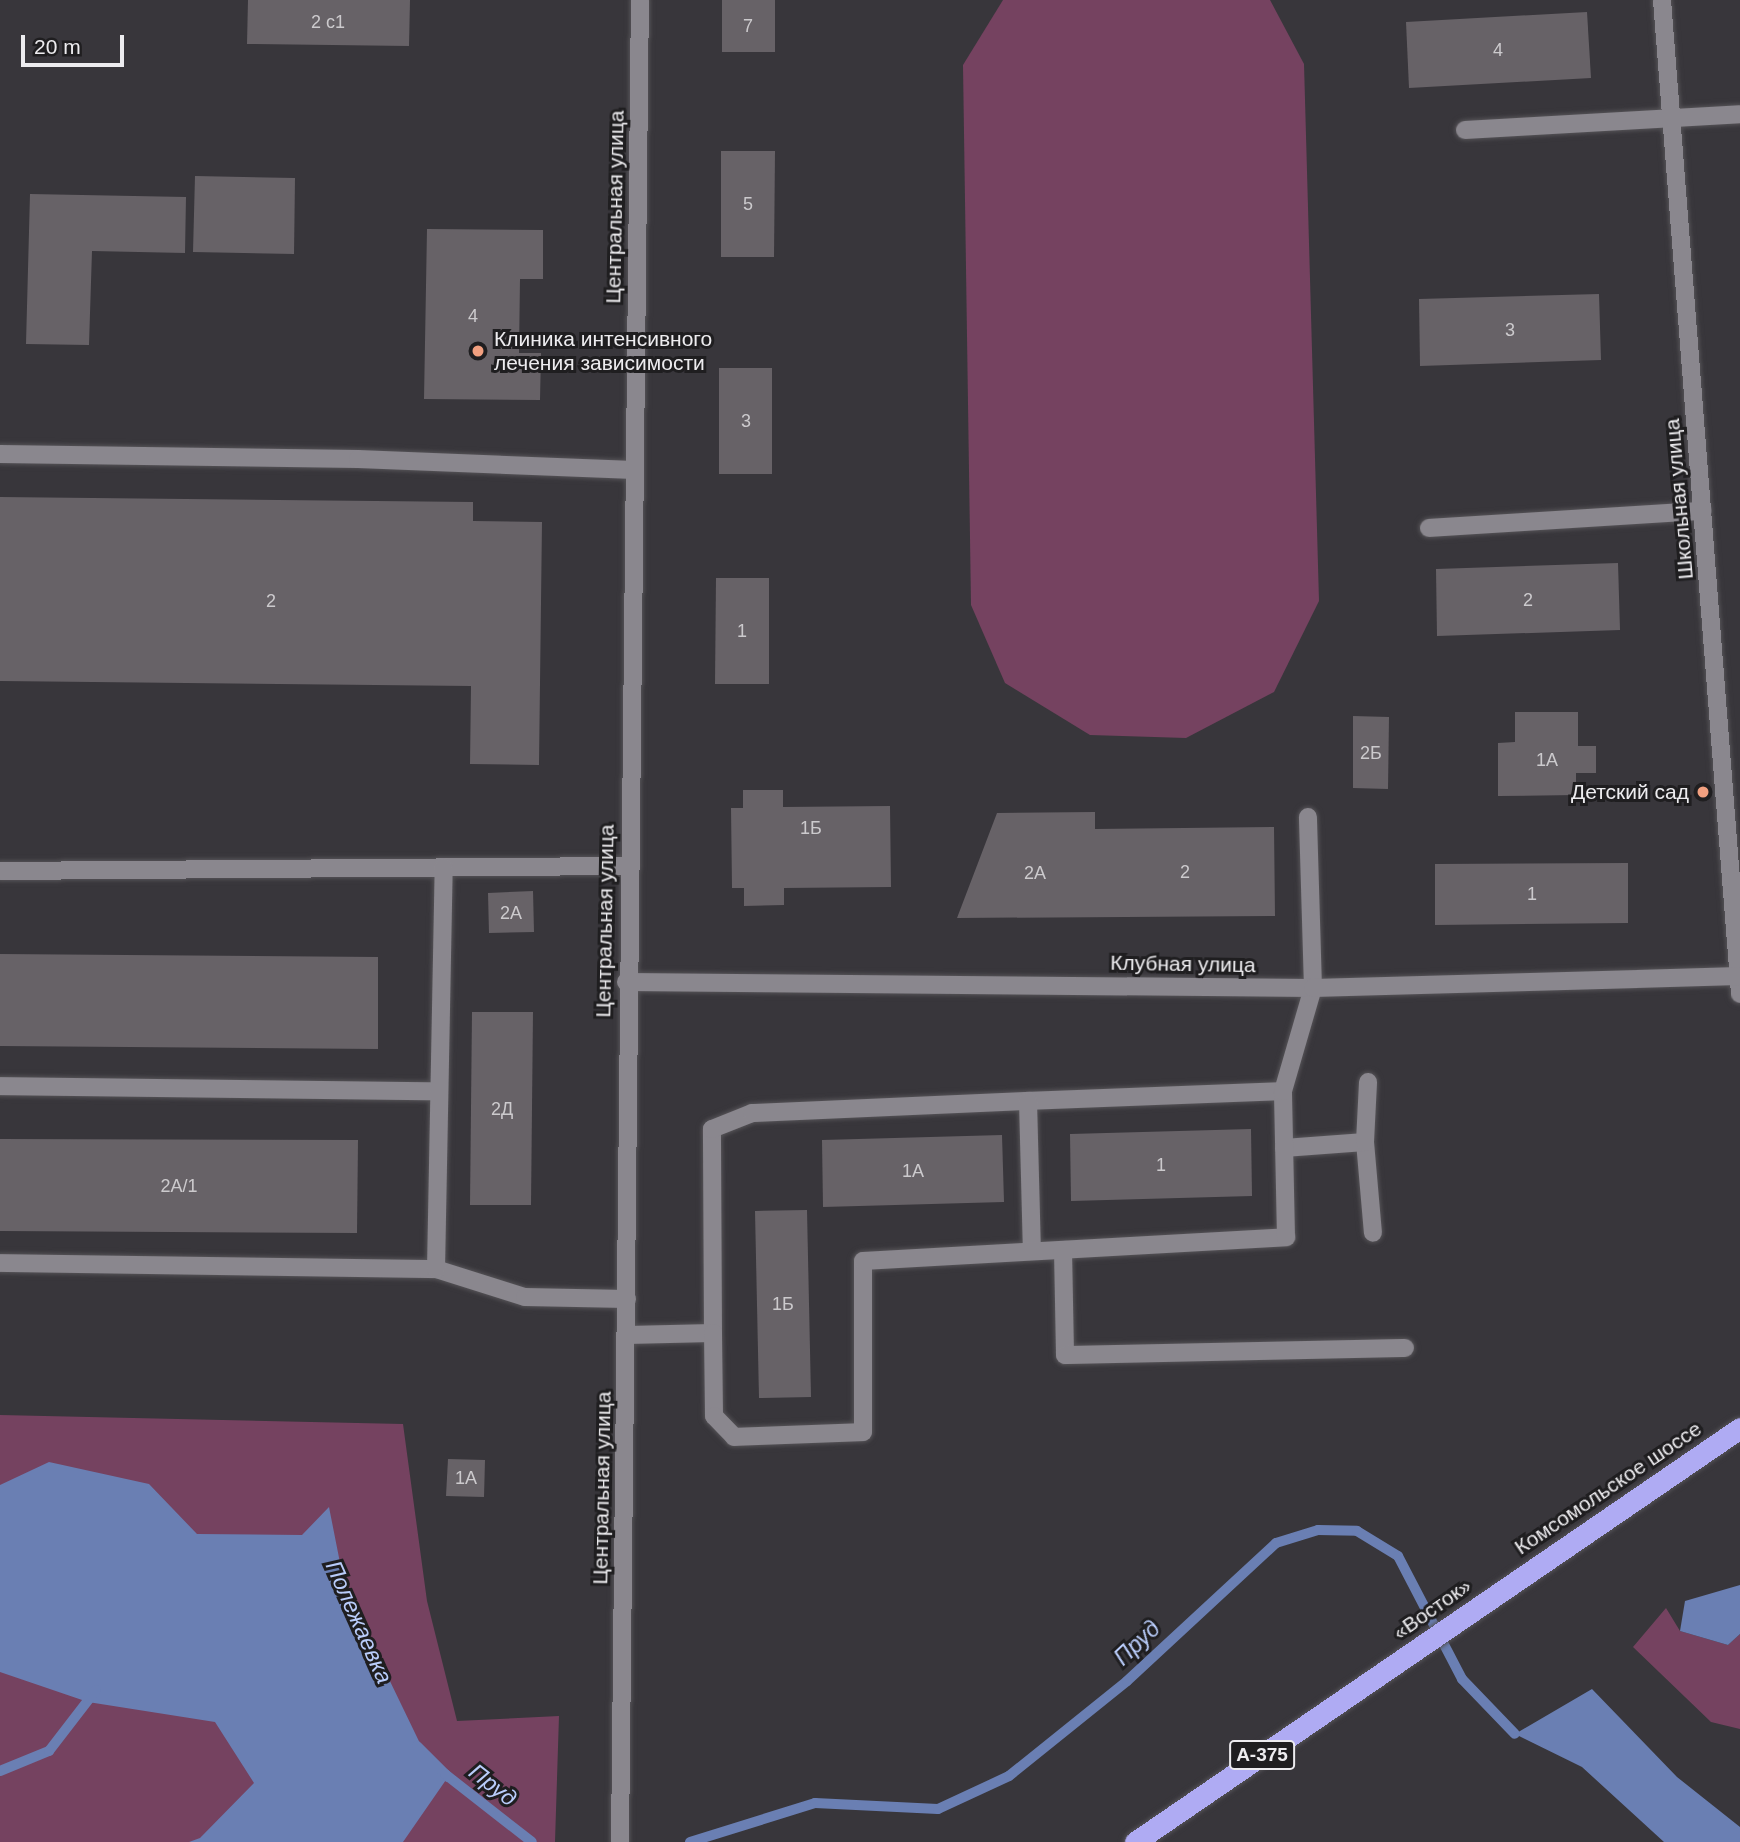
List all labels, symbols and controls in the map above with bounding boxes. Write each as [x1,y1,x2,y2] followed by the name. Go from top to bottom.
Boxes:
[311,11,345,33] house number: 2 с1
[743,15,753,37] house number: 7
[24,21,128,65] scale bar
[34,35,81,58] text: 20 m
[1493,39,1503,61] house number: 4
[601,110,629,304] street label: Центральная улица
[743,193,753,215] house number: 5
[468,305,478,327] house number: 4
[1505,319,1515,341] house number: 3
[494,326,712,376] place label: Клиника интенсивного лечения зависимости
[468,341,488,361] marker: Клиника интенсивного лечения зависимости
[741,410,751,432] house number: 3
[1659,418,1699,580] street label: Школьная улица
[1523,589,1533,611] house number: 2
[266,590,276,612] house number: 2
[737,620,747,642] house number: 1
[1360,742,1382,764] house number: 2Б
[1536,749,1558,771] house number: 1А
[1571,779,1689,805] place label: Детский сад
[1695,784,1711,800] marker: Детский сад
[800,817,822,839] house number: 1Б
[591,824,619,1018] street label: Центральная улица
[1180,861,1190,883] house number: 2
[1024,862,1046,884] house number: 2А
[1527,883,1537,905] house number: 1
[500,902,522,924] house number: 2А
[1110,950,1256,978] street label: Клубная улица
[491,1098,513,1120] house number: 2Д
[1156,1154,1166,1176] house number: 1
[902,1160,924,1182] house number: 1А
[160,1175,198,1197] house number: 2А/1
[772,1293,794,1315] house number: 1Б
[588,1391,616,1585] street label: Центральная улица
[1510,1416,1706,1560] street label: Комсомольское шоссе
[455,1467,477,1489] house number: 1А
[320,1556,398,1688] water label: Полежаевка
[1388,1573,1476,1645] street label: «Восток»
[1108,1615,1166,1671] water label: Пруд
[1229,1740,1295,1770] road number: А-375
[464,1758,522,1812] water label: Пруд

